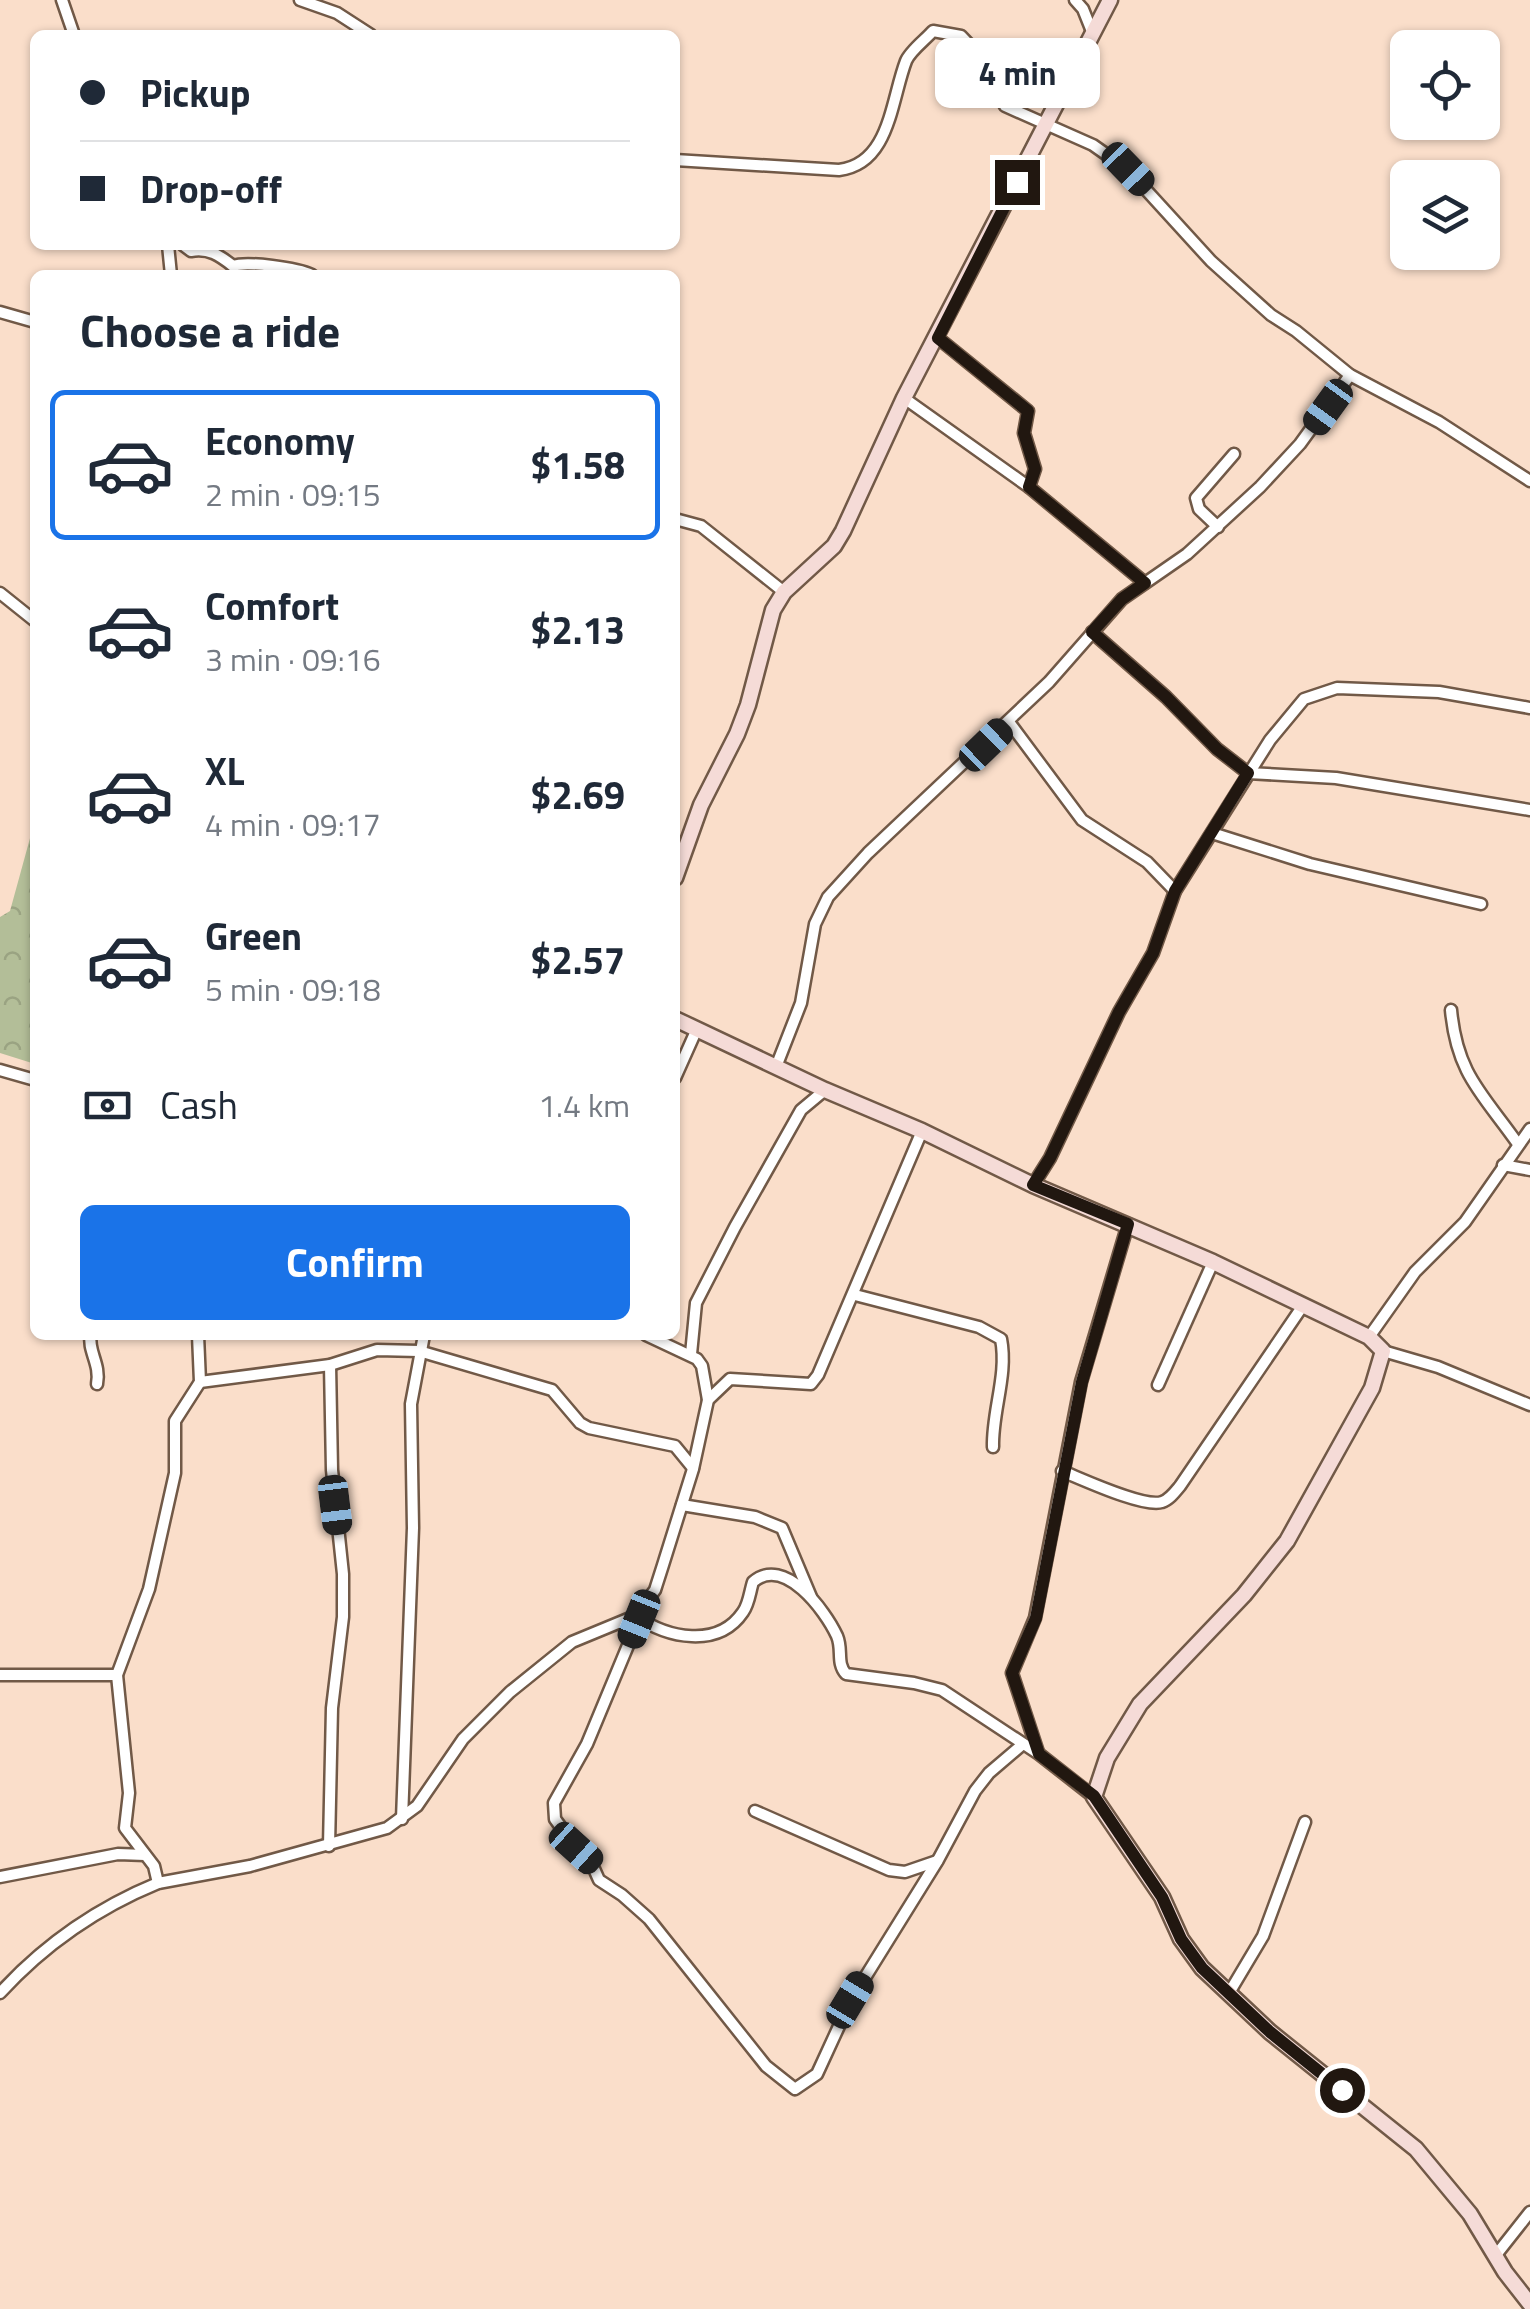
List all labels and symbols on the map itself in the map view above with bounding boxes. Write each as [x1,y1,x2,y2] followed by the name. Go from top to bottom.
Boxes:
[934,37,1100,107] callout: 4 min
[1096,137,1160,201] car
[995,160,1040,205] route end
[1298,374,1358,440] car
[954,713,1018,777] car
[316,1473,354,1537] car
[614,1586,664,1652] car
[544,1817,608,1879] car
[822,1967,878,2033] car
[1320,2068,1365,2113] route start

